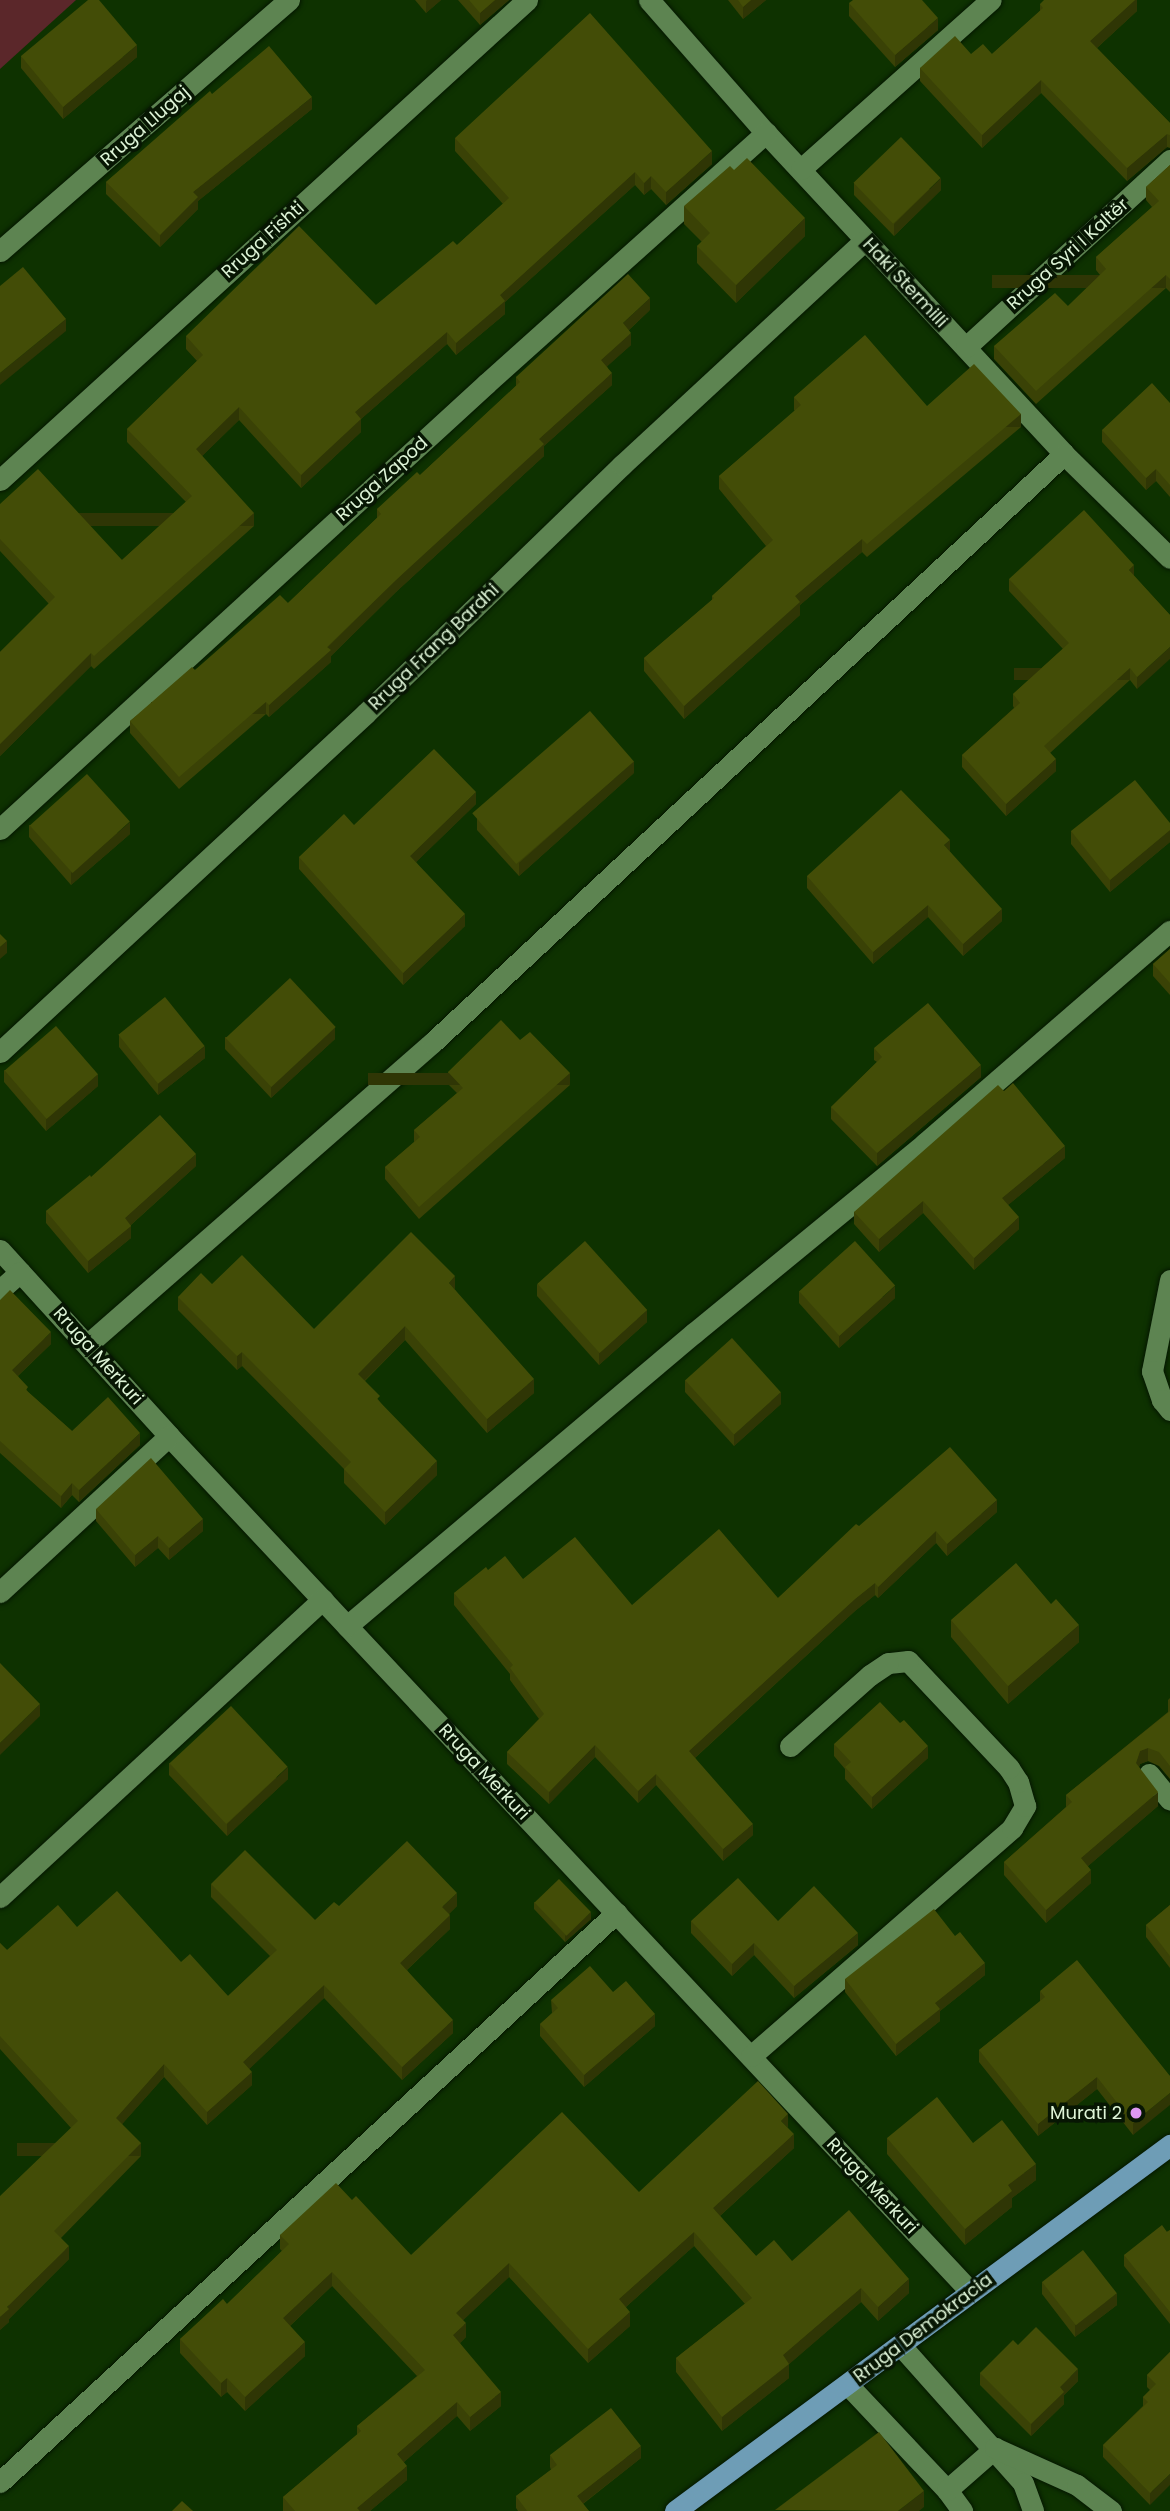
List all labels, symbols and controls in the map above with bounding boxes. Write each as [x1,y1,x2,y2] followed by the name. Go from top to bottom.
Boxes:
[96,81,194,171] street label: Rruga Llugaj
[1003,194,1133,314] street label: Rruga Syri I Kaltër
[217,197,309,283] street label: Rruga Fishti
[858,234,952,332] street label: Haki Stermilli
[332,432,432,526] street label: Rruga Zapod
[364,579,504,715] street label: Rruga Frang Bardhi
[49,1303,147,1409] street label: Rruga Merkuri
[434,1719,534,1825] street label: Rruga Merkuri
[1050,2102,1122,2124] place label: Murati 2
[1128,2105,1144,2121] marker: Murati 2
[822,2133,922,2239] street label: Rruga Merkuri
[849,2269,997,2387] street label: Rruga Demokracia

